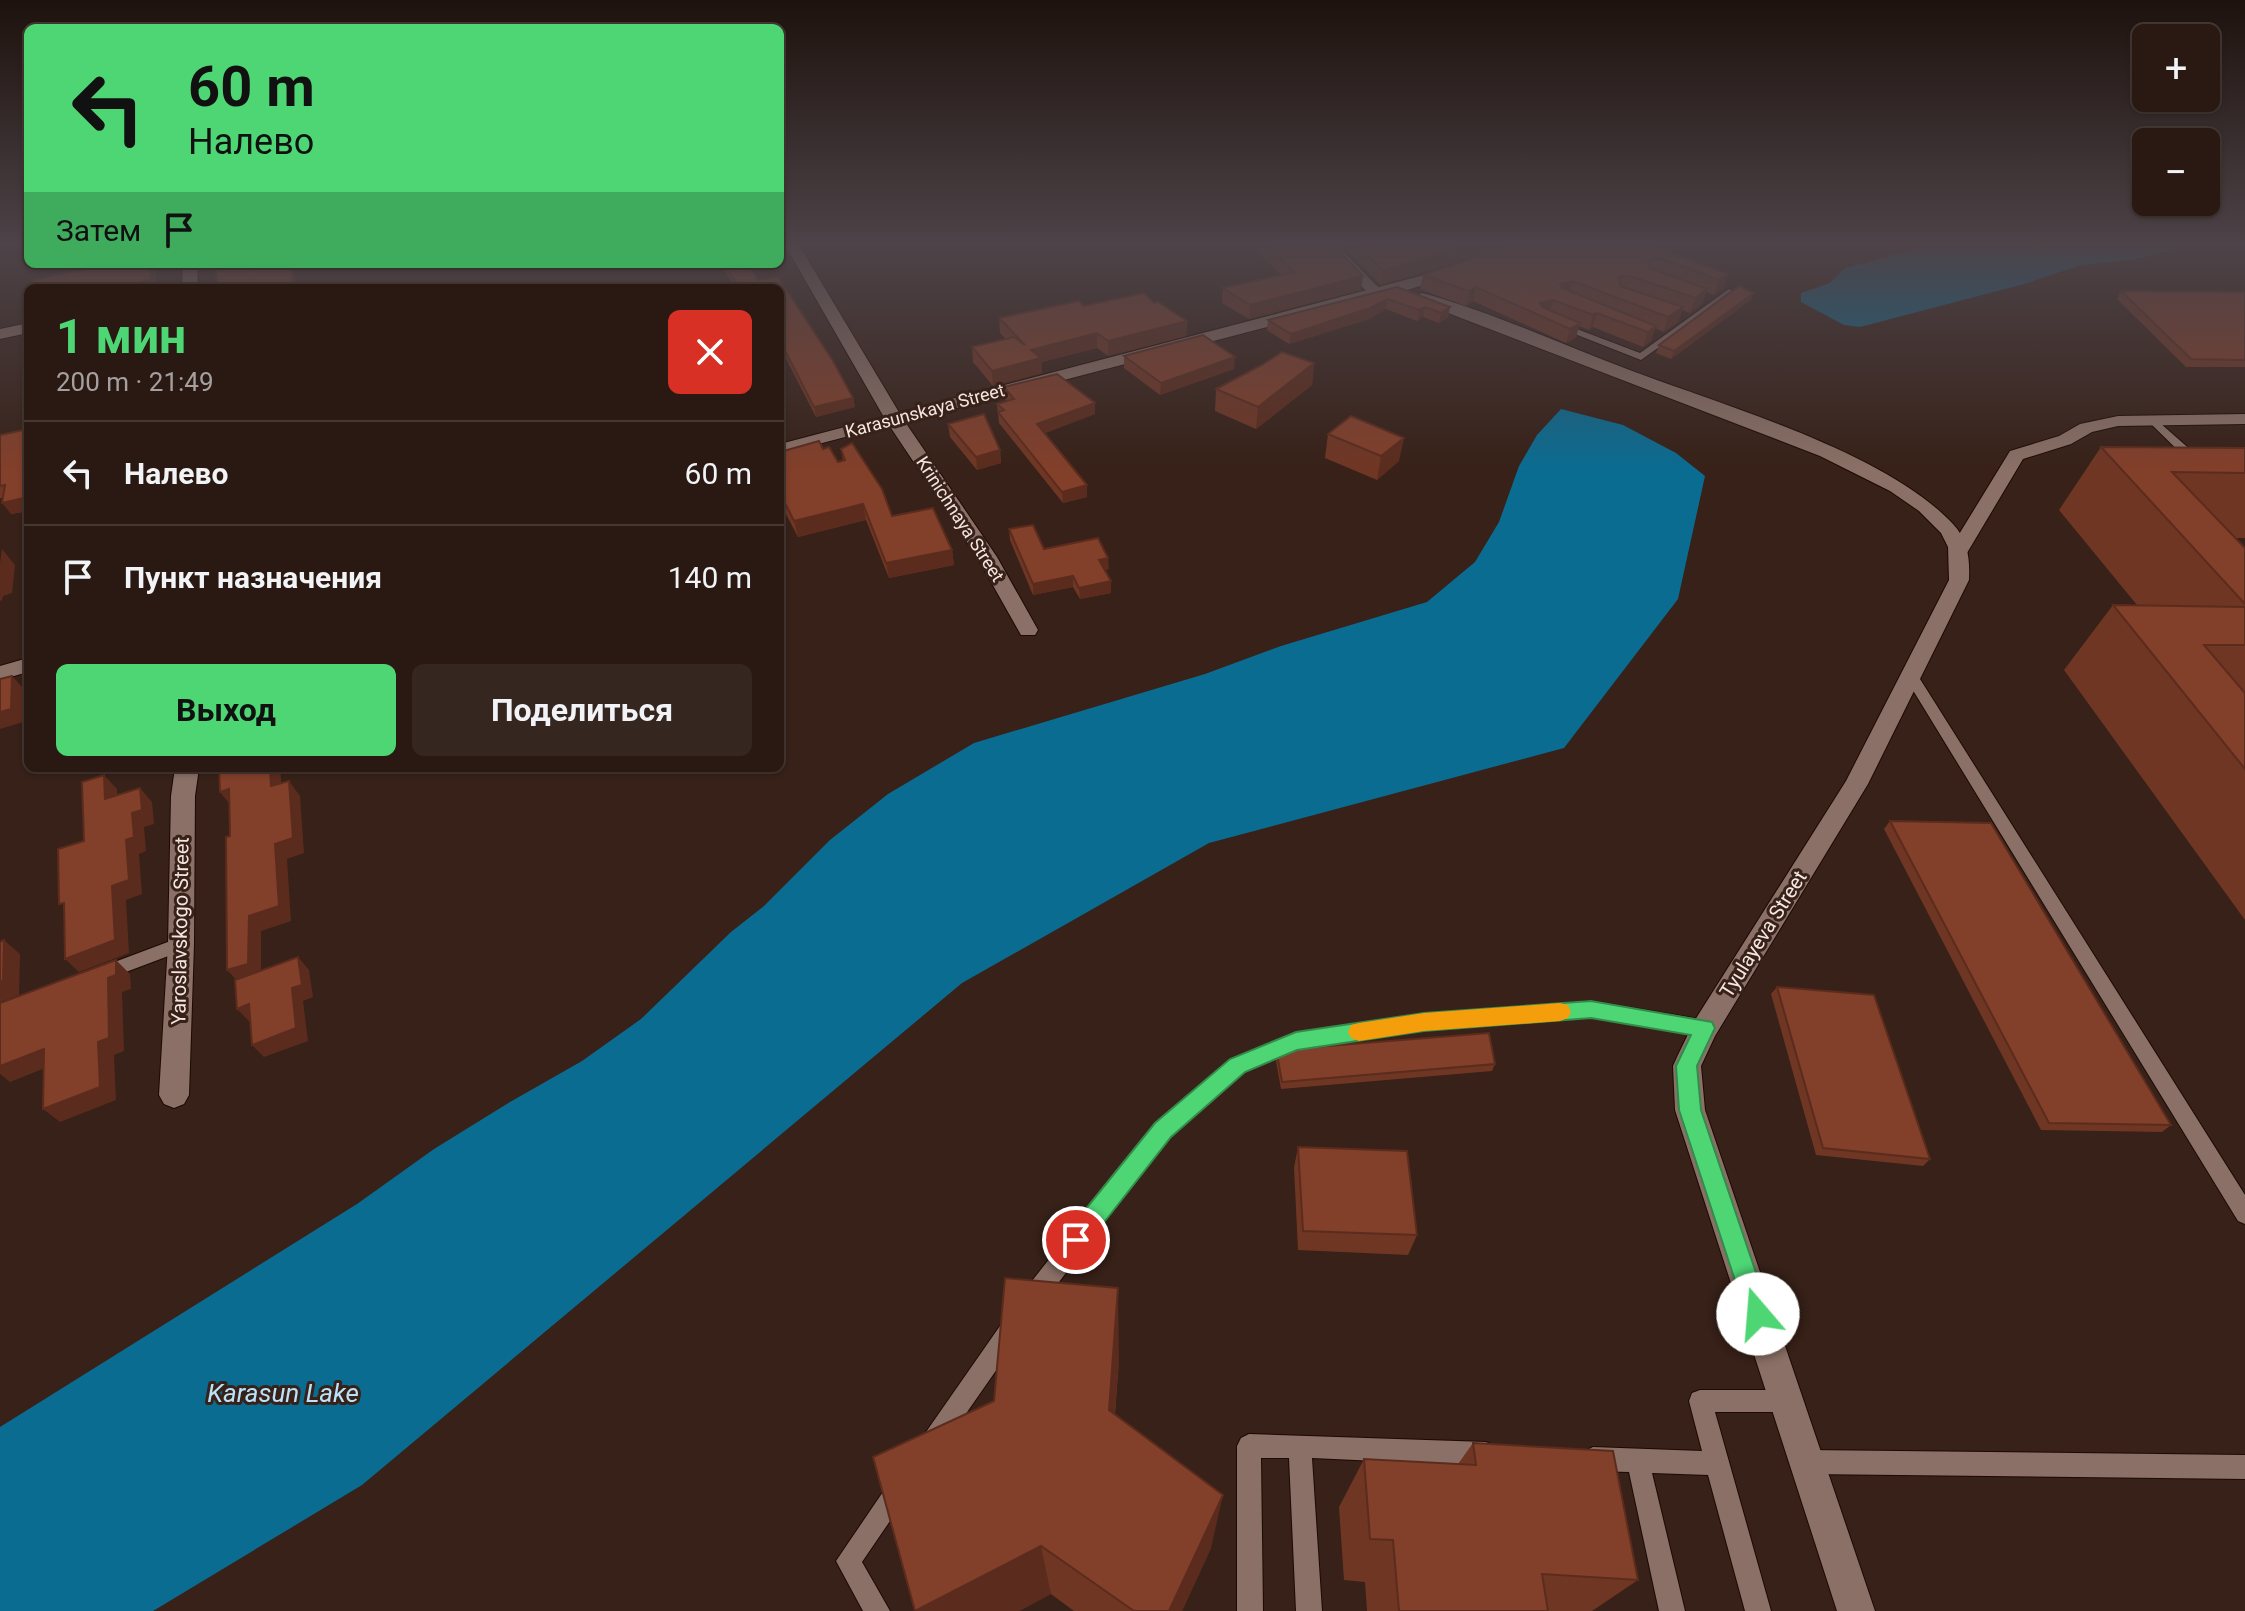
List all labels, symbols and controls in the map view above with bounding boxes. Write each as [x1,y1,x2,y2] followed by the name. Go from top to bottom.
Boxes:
[2132,24,2220,216] map controls
[2132,24,2220,112] button: +
[188,54,315,120] text: 60 m
[56,56,160,160] icon: left
[188,121,314,163] text: Налево
[2132,128,2220,216] button: −
[157,208,201,252] icon: arrive
[56,213,141,248] text: Затем
[56,308,186,365] text: 1 мин
[668,310,752,394] button: close
[56,367,214,397] text: 200 m · 21:49
[843,379,1007,442] street label: Karasunskaya Street
[56,451,100,495] icon: left
[912,452,1009,585] street label: Krinichnaya Street
[124,456,228,491] text: Налево
[685,456,752,491] text: 60 m
[56,555,100,599] icon: arrive
[124,560,382,595] text: Пункт назначения
[668,560,752,595] text: 140 m
[56,664,396,756] button: Выход
[412,664,752,756] button: Поделиться
[166,837,194,1025] street label: Yaroslavskogo Street
[1714,866,1812,1002] street label: Tyulayeva Street
[1042,1206,1110,1274] pin
[1054,1218,1098,1262] icon: arrive
[1716,1272,1800,1356] position arrow
[207,1378,359,1408] water label: Karasun Lake

